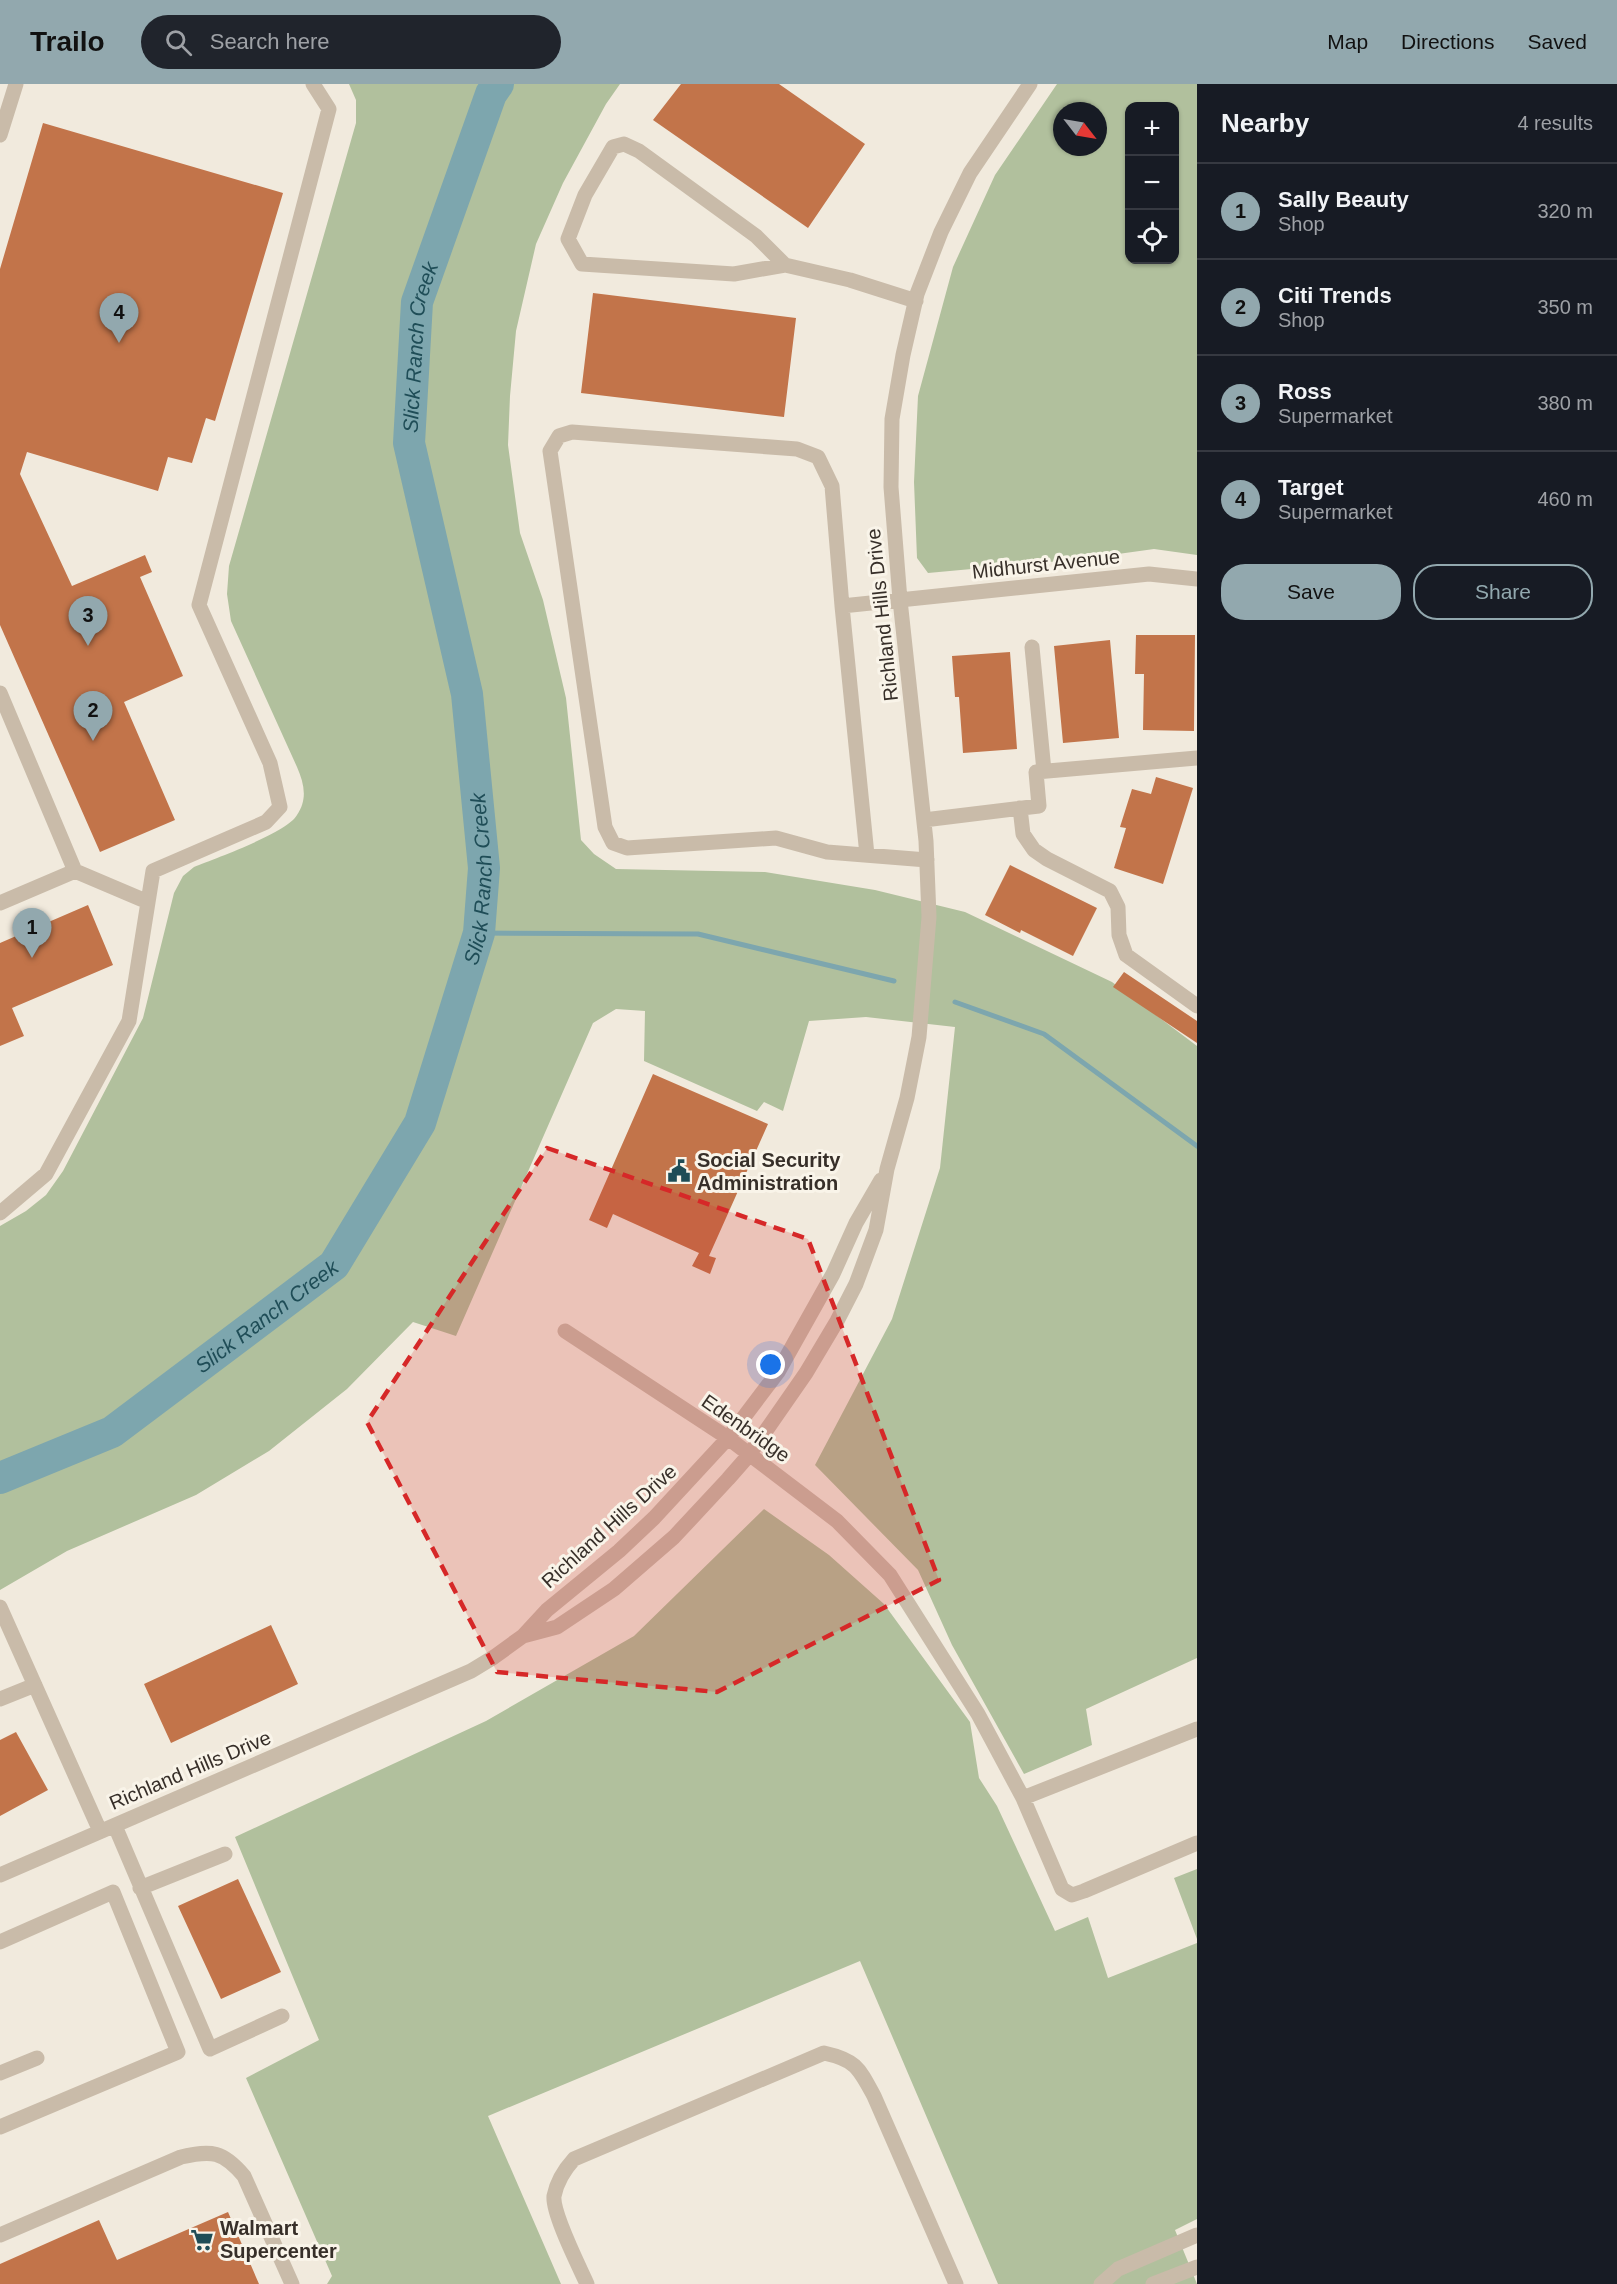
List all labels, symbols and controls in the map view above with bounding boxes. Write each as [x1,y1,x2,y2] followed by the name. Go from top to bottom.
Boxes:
[141,15,561,69] search box
[30,26,105,57] text: Trailo
[162,26,195,59] icon: search
[210,29,330,54] text: Search here
[1327,30,1368,53] text: Map
[1401,30,1494,53] text: Directions
[1527,30,1587,53] text: Saved
[1053,102,1107,156] north arrow
[1125,102,1179,264] map controls
[1125,102,1179,156] button: +
[1221,108,1309,138] text: Nearby
[1517,112,1593,134] text: 4 results
[1125,156,1179,210] button: −
[1278,187,1409,212] text: Sally Beauty
[1235,200,1246,222] text: 1
[1537,200,1593,222] text: 320 m
[1125,210,1179,264] button: locate
[1278,213,1325,235] text: Shop
[398,257,442,434] water label: Slick Ranch Creek
[1278,283,1392,308] text: Citi Trends
[100,294,138,343] pin: 4
[1235,296,1246,318] text: 2
[1537,296,1593,318] text: 350 m
[1278,309,1325,331] text: Shop
[1278,379,1332,404] text: Ross
[1235,392,1246,414] text: 3
[1537,392,1593,414] text: 380 m
[1278,405,1393,427] text: Supermarket
[1278,475,1344,500] text: Target
[1235,488,1246,510] text: 4
[1537,488,1593,510] text: 460 m
[1278,501,1393,523] text: Supermarket
[862,528,902,702] street label: Richland Hills Drive
[971,545,1121,583] street label: Midhurst Avenue
[1221,564,1401,620] button: Save
[1413,564,1593,620] button: Share
[68,596,107,646] pin: 3
[74,692,112,741] pin: 2
[458,790,496,967] water label: Slick Ranch Creek
[12,908,51,958] pin: 1
[697,1149,841,1194] place label: Social Security Administration
[666,1158,692,1184] public building icon: Social Security Administration
[190,1254,343,1377] water label: Slick Ranch Creek
[756,1350,785,1379] your location
[698,1390,794,1466] street label: Edenbridge
[537,1460,681,1592] street label: Richland Hills Drive
[106,1726,274,1814] street label: Richland Hills Drive
[220,2217,337,2262] place label: Walmart Supercenter
[189,2227,215,2253] supermarket icon: Walmart Supercenter

